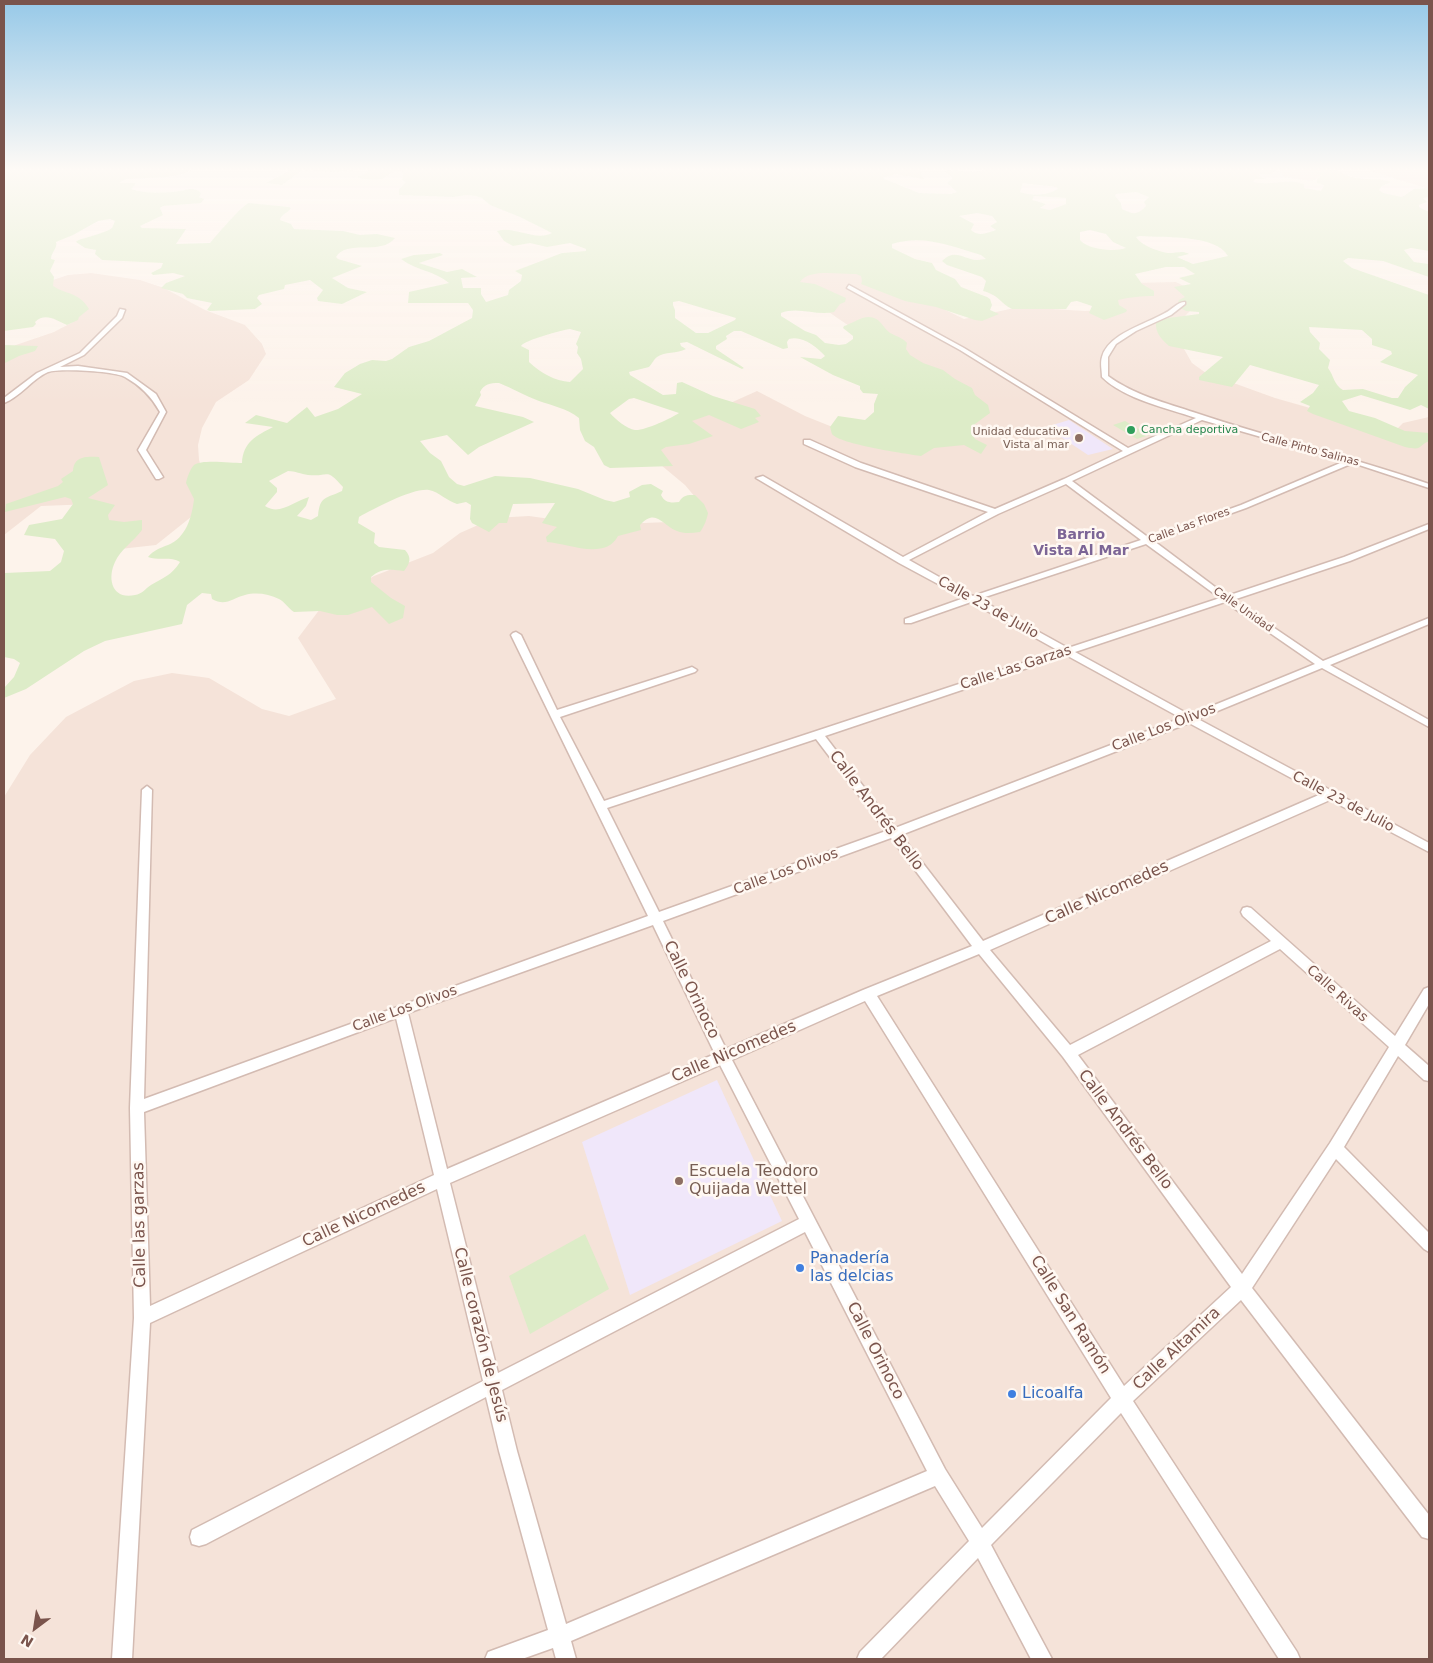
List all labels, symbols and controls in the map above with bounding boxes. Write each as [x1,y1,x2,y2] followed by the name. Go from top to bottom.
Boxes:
[1141,423,1238,437] place label: Cancha deportiva
[1125,424,1137,436] marker: Cancha deportiva
[973,425,1069,451] place label: Unidad educativa Vista al mar
[1259,431,1361,469] street label: Calle Pinto Salinas
[1073,432,1085,444] marker: Unidad educativa Vista al mar
[1146,505,1232,547] street label: Calle Las Flores
[1033,527,1129,560] district label: Barrio Vista Al Mar
[935,573,1041,643] street label: Calle 23 de Julio
[1211,585,1275,635] street label: Calle Unidad
[958,642,1074,694] street label: Calle Las Garzas
[1110,700,1218,756] street label: Calle Los Olivos
[825,747,927,875] street label: Calle Andrés Bello
[1289,768,1397,836] street label: Calle 23 de Julio
[731,845,841,899] street label: Calle Los Olivos
[1042,857,1172,929] street label: Calle Nicomedes
[659,938,723,1042] street label: Calle Orinoco
[1303,962,1371,1026] street label: Calle Rivas
[350,982,460,1036] street label: Calle Los Olivos
[669,1017,799,1087] street label: Calle Nicomedes
[1074,1066,1176,1194] street label: Calle Andrés Bello
[129,1162,151,1288] street label: Calle las garzas
[689,1162,818,1200] place label: Escuela Teodoro Quijada Wettel
[673,1175,685,1187] marker: Escuela Teodoro Quijada Wettel
[299,1178,429,1252] street label: Calle Nicomedes
[449,1246,511,1424] street label: Calle corazón de Jesús
[810,1249,894,1287] place label: Panadería las delcias
[1026,1252,1114,1378] street label: Calle San Ramón
[794,1262,806,1274] marker: Panadería las delcias
[842,1299,908,1403] street label: Calle Orinoco
[1129,1304,1225,1394] street label: Calle Altamira
[1022,1384,1084,1404] place label: Licoalfa
[1006,1388,1018,1400] marker: Licoalfa
[10,1603,60,1653] north arrow
[18,1631,36,1651] text: N

